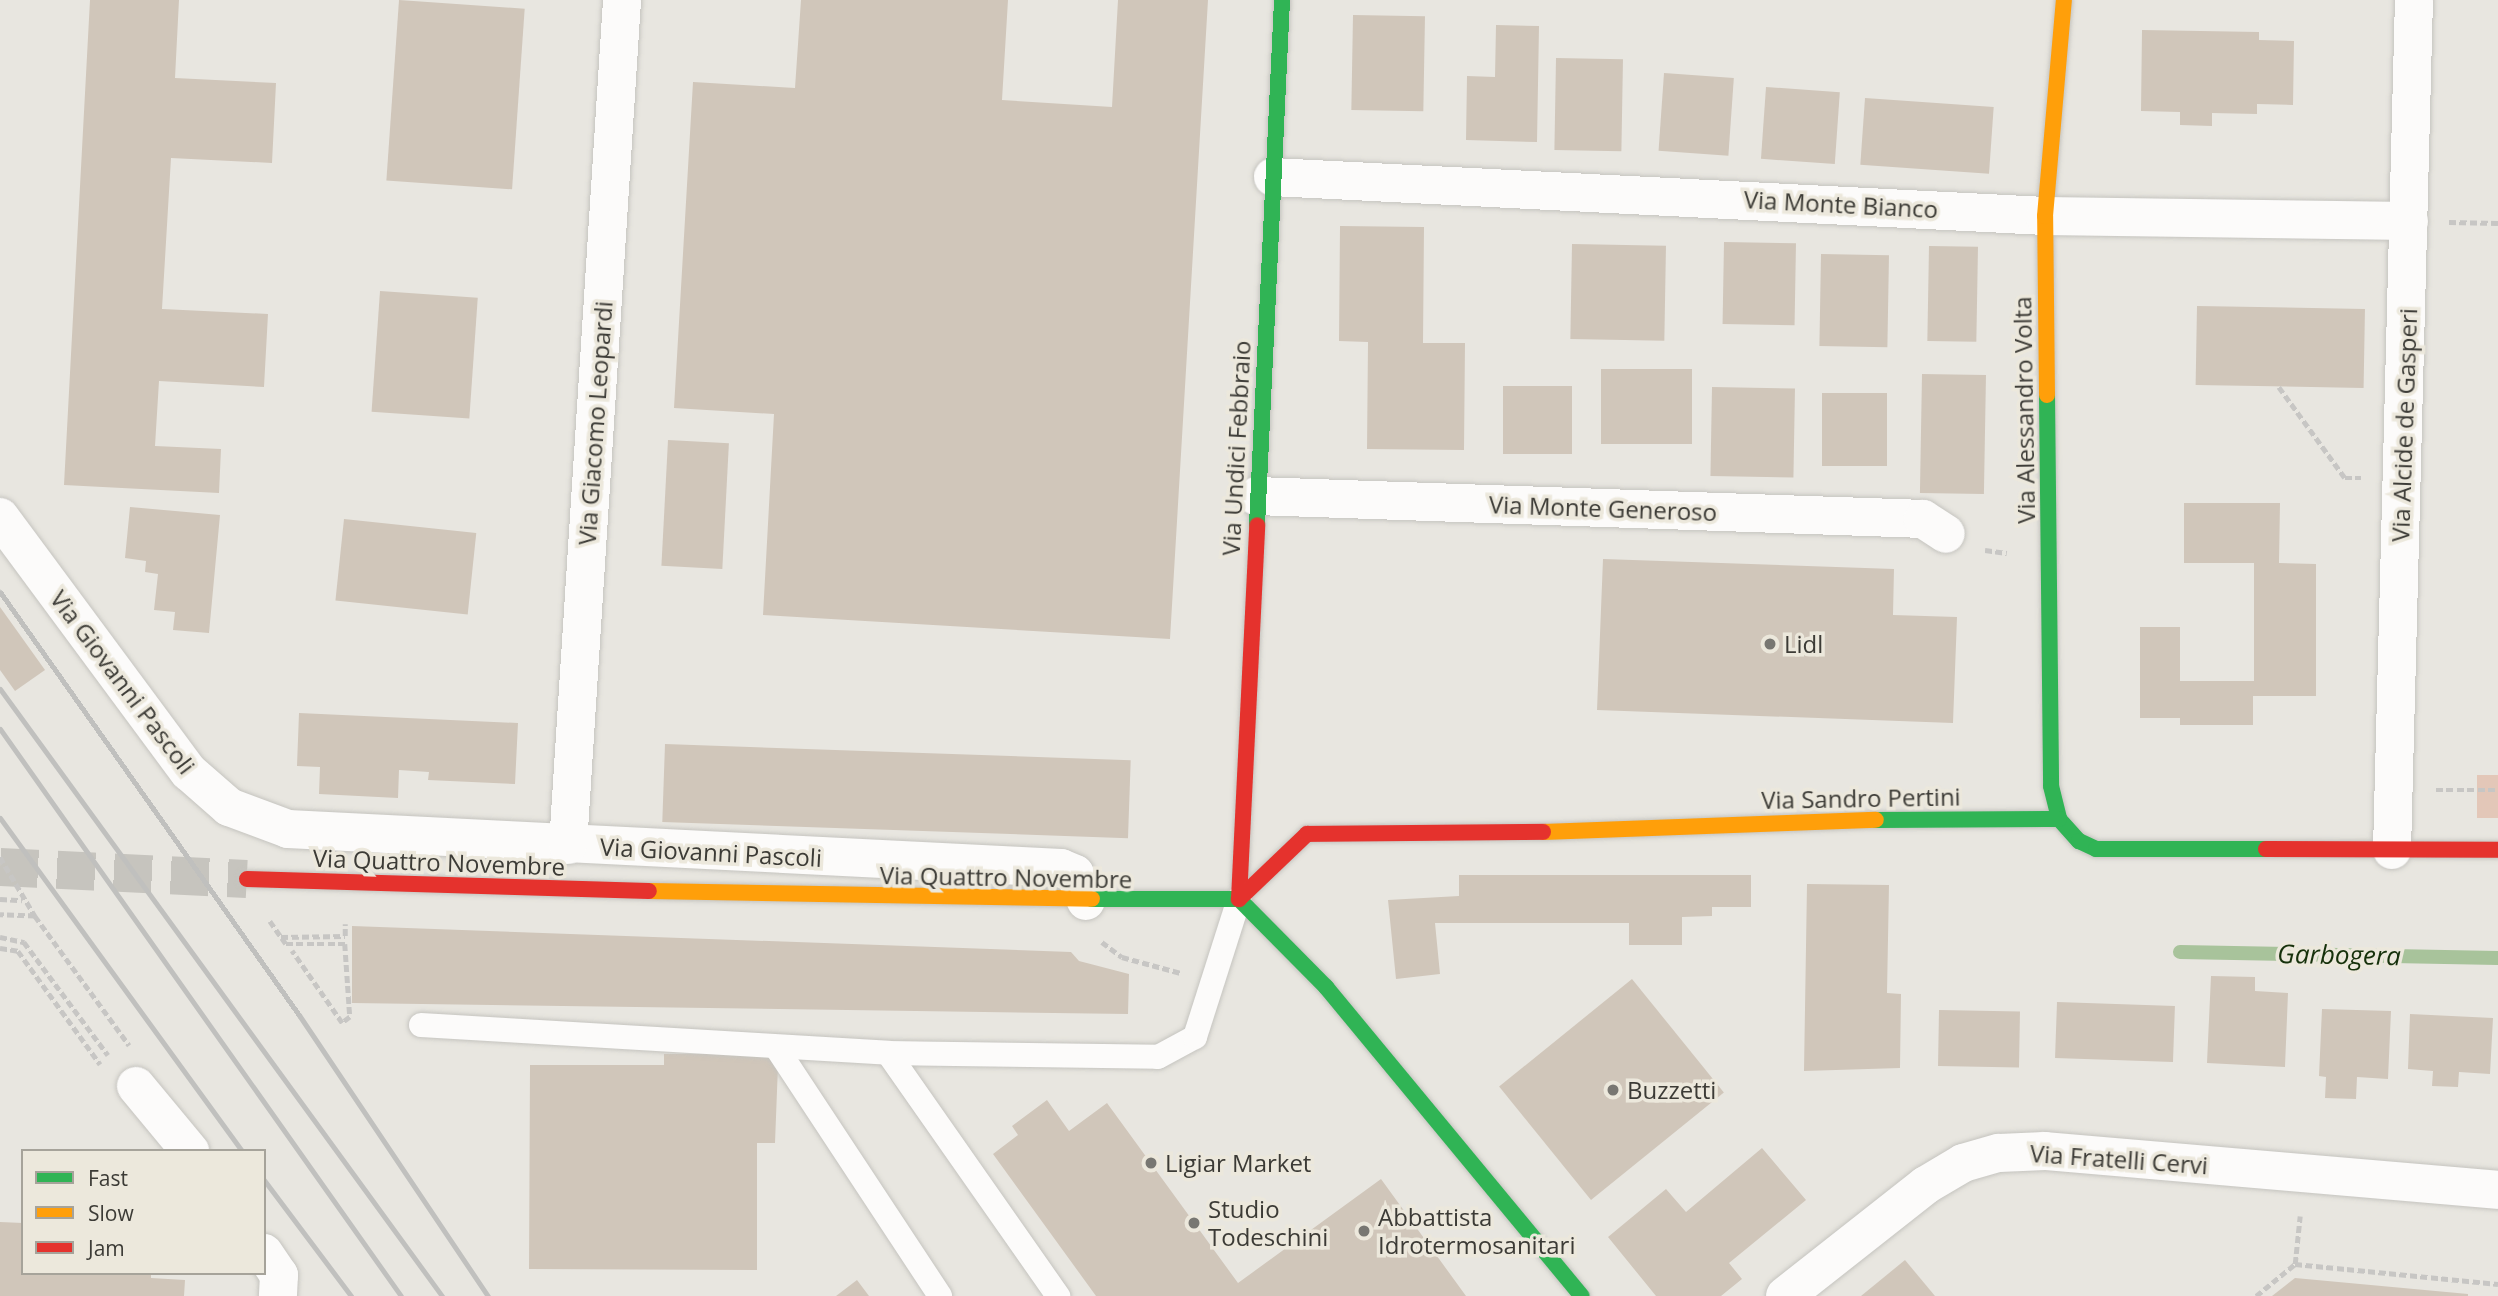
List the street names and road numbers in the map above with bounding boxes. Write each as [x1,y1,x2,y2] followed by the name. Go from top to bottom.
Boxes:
[1743,185,1939,223] street label: Via Monte Bianco
[2008,296,2040,524] street label: Via Alessandro Volta
[572,300,618,546] street label: Via Giacomo Leopardi
[2386,308,2422,542] street label: Via Alcide de Gasperi
[1216,340,1256,556] street label: Via Undici Febbraio
[1488,490,1718,526] street label: Via Monte Generoso
[45,585,201,779] street label: Via Giovanni Pascoli
[1761,782,1961,814] street label: Via Sandro Pertini
[599,832,823,872] street label: Via Giovanni Pascoli
[312,843,566,881] street label: Via Quattro Novembre
[880,860,1132,894] street label: Via Quattro Novembre
[2029,1138,2209,1180] street label: Via Fratelli Cervi

